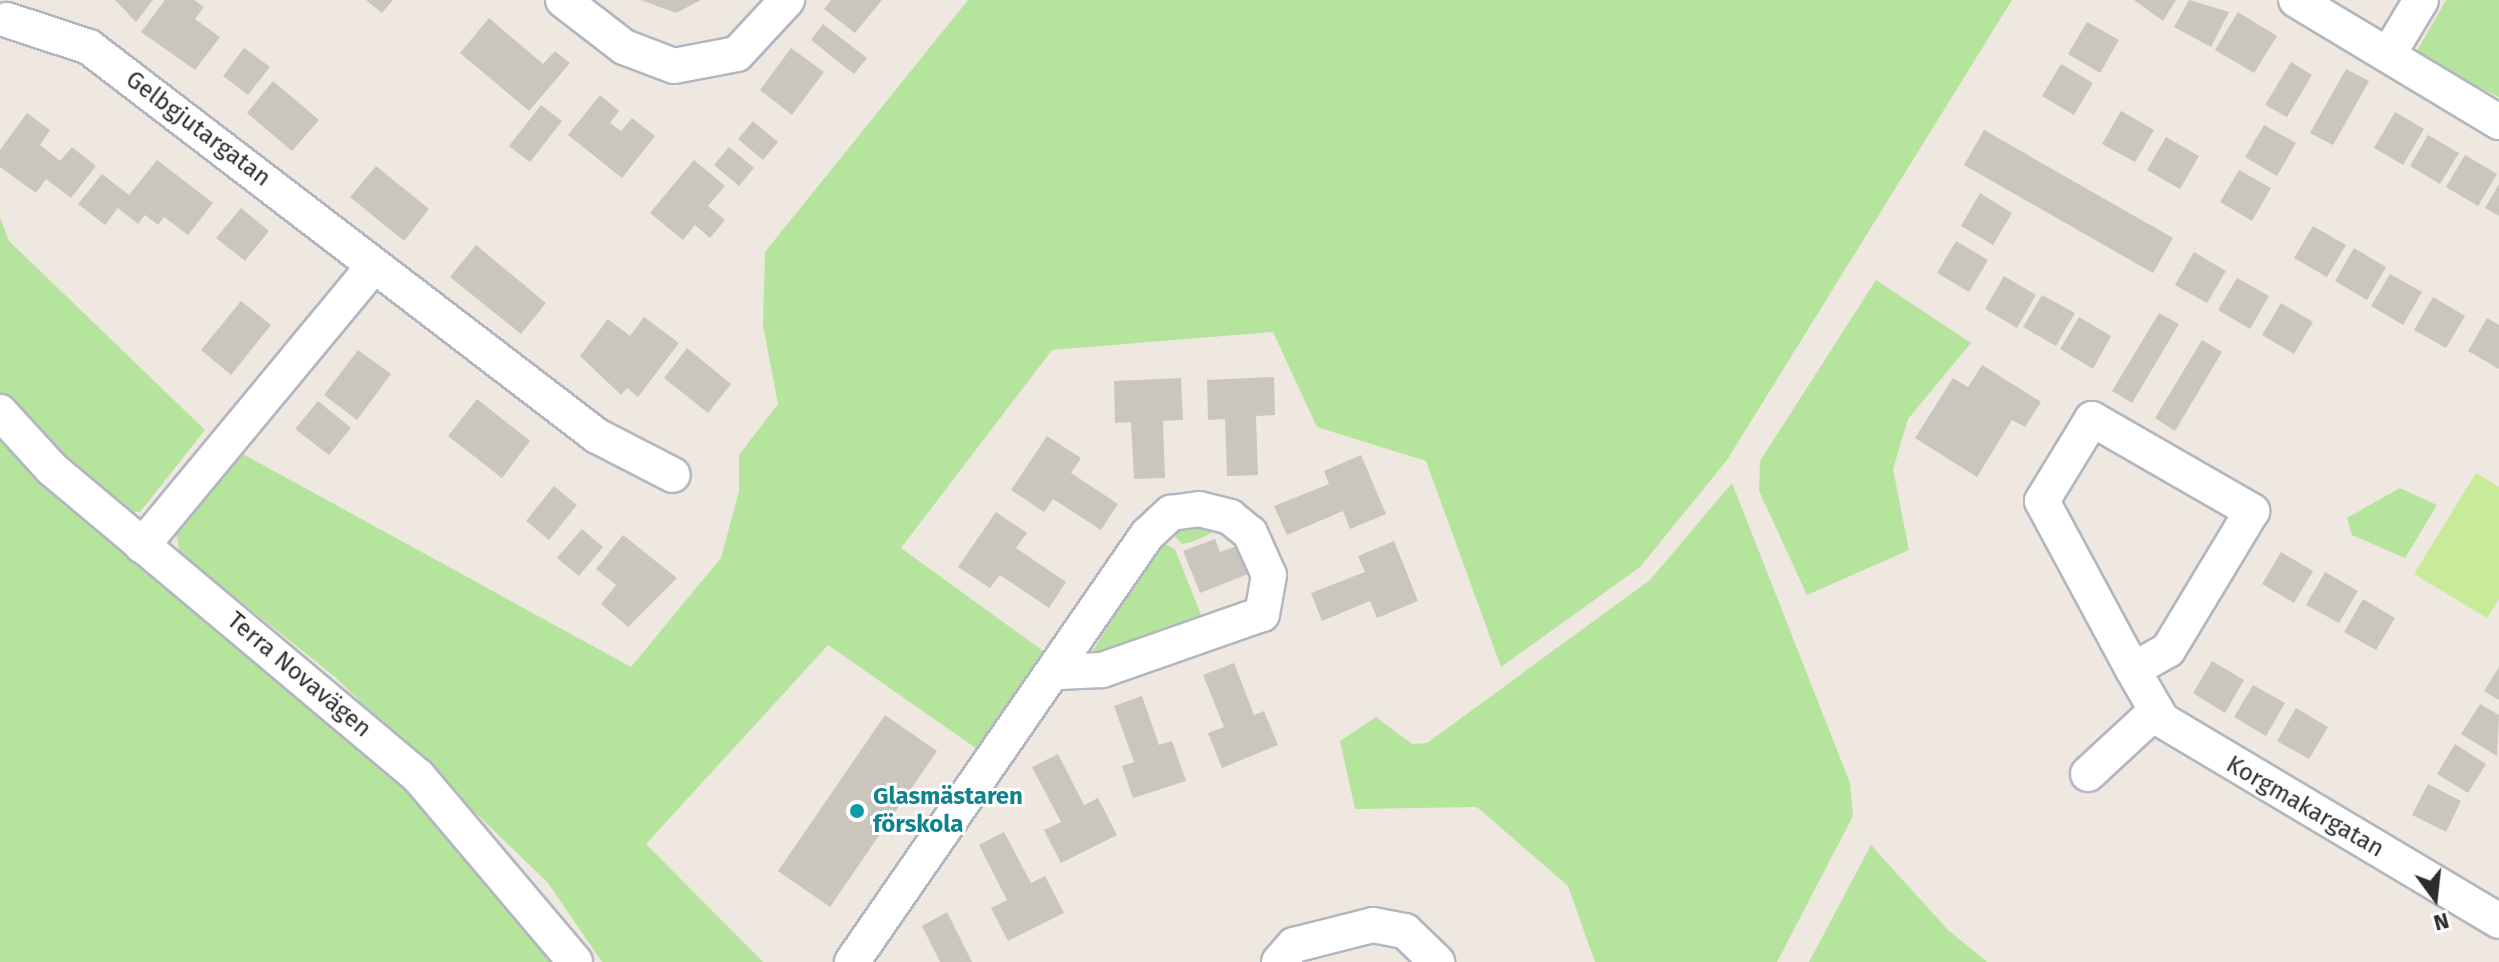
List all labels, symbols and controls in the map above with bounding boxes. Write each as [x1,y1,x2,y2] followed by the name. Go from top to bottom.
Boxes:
[120,65,276,193] street label: Gelbgjutargatan
[221,606,377,744] street label: Terra Novavägen
[2221,750,2389,864] street label: Korgmakargatan
[873,783,1023,839] place label: Glasmästaren förskola
[848,802,866,820] marker: Glasmästaren förskola
[2395,858,2475,938] north arrow
[2431,907,2452,937] text: N

